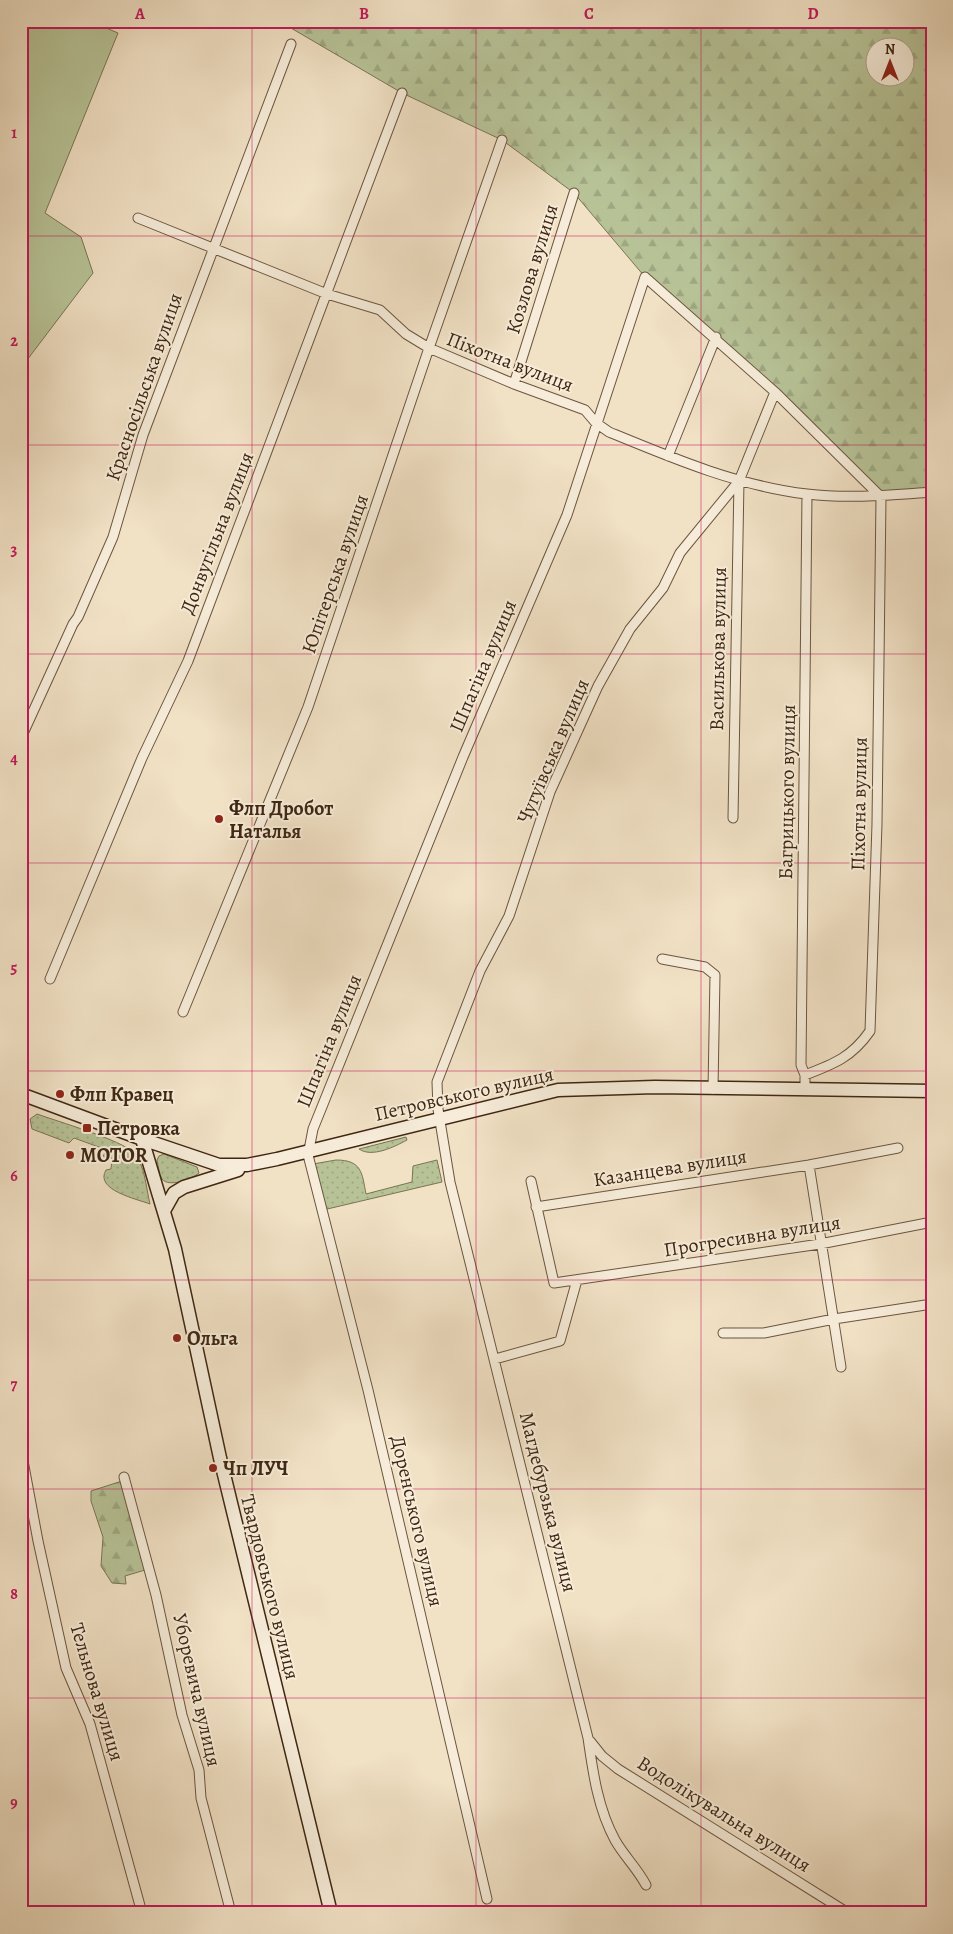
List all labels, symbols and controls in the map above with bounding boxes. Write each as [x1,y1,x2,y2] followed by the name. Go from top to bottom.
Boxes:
[134,3,146,25] text: A
[359,3,369,25] text: B
[584,3,594,25] text: C
[807,3,819,25] text: D
[866,38,916,88] north arrow
[885,40,895,59] text: N
[11,122,17,144] text: 1
[499,201,565,337] street label: Козлова вулиця
[99,289,189,485] street label: Красносільська вулиця
[443,325,577,399] street label: Піхотна вулиця
[10,330,18,352] text: 2
[174,448,260,618] street label: Донвугільна вулиця
[295,491,375,657] street label: Юпітерська вулиця
[11,539,18,561] text: 3
[703,567,733,731] street label: Василькова вулиця
[443,596,523,736] street label: Шпагіна вулиця
[510,675,596,827] street label: Чугуївська вулиця
[772,704,802,880] street label: Багрицького вулиця
[844,737,874,871] street label: Піхотна вулиця
[10,748,18,770] text: 4
[229,795,333,845] place label: Флп Дробот Наталья
[213,813,225,825] marker: Флп Дробот Наталья
[11,957,18,979] text: 5
[290,970,368,1112] street label: Шпагіна вулиця
[372,1060,556,1128] street label: Петровського вулиця
[70,1081,174,1108] place label: Флп Кравец
[54,1088,66,1100] marker: Флп Кравец
[97,1115,181,1142] place label: Петровка
[81,1122,93,1134] marker: Петровка
[80,1142,148,1169] place label: MOTOR
[591,1143,749,1193] street label: Казанцева вулиця
[64,1149,76,1161] marker: MOTOR
[10,1165,18,1187] text: 6
[662,1209,842,1263] street label: Прогресивна вулиця
[187,1325,239,1352] place label: Ольга
[171,1332,183,1344] marker: Ольга
[11,1374,18,1396] text: 7
[513,1409,583,1595] street label: Магдебурзька вулиця
[384,1433,450,1609] street label: Доренського вулиця
[223,1455,289,1482] place label: Чп ЛУЧ
[207,1462,219,1474] marker: Чп ЛУЧ
[234,1492,306,1682] street label: Твардовського вулиця
[10,1583,18,1605] text: 8
[166,1611,228,1769] street label: Уборевича вулиця
[63,1620,131,1764] street label: Тельнова вулиця
[632,1750,816,1878] street label: Водолікувальна вулиця
[10,1792,18,1814] text: 9

